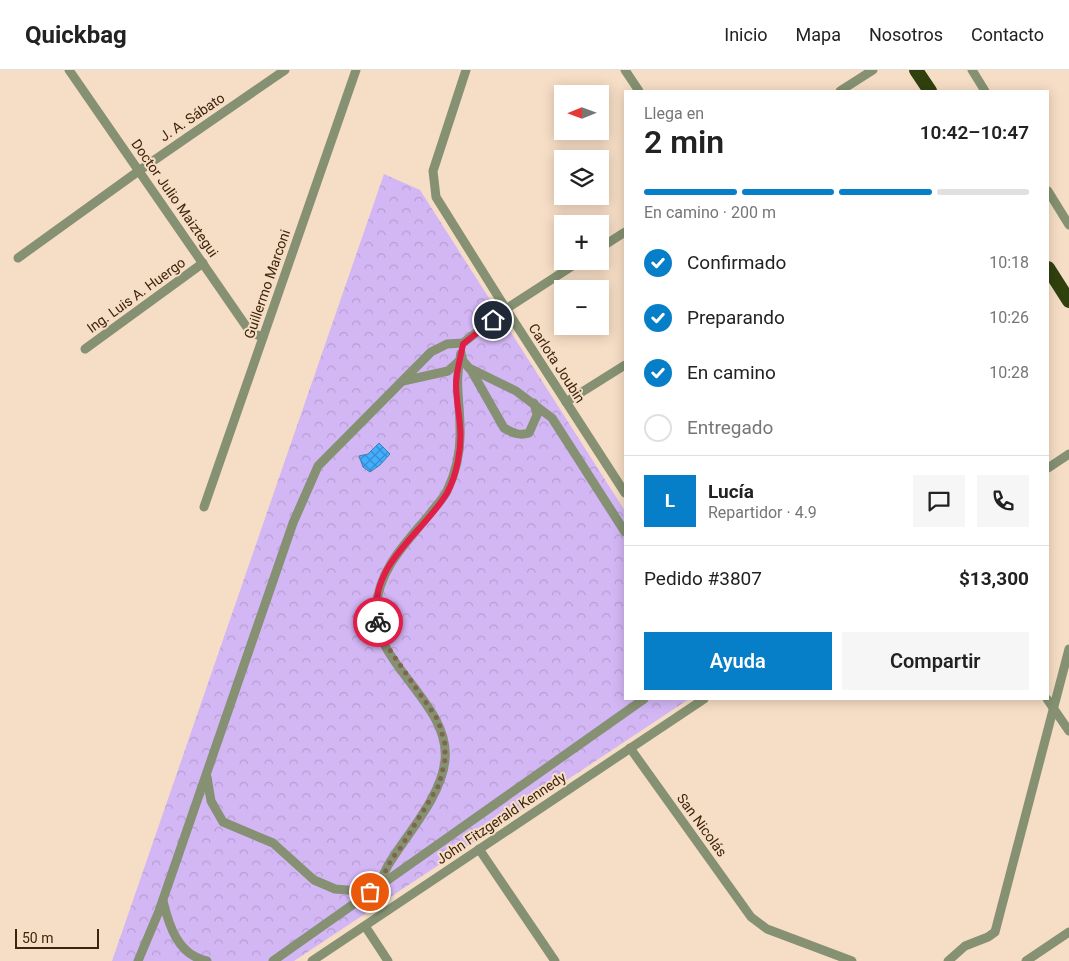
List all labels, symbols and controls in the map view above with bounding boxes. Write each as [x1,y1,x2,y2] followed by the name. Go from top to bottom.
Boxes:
[25,21,127,49] text: Quickbag
[724,24,768,45] text: Inicio
[796,24,841,45] text: Mapa
[869,24,943,45] text: Nosotros
[971,24,1044,45] text: Contacto
[554,85,609,140] north arrow
[554,85,609,335] map controls
[156,89,228,145] street label: J. A. Sábato
[644,104,704,123] text: Llega en
[920,121,1029,144] text: 10:42–10:47
[644,123,724,161] text: 2 min
[128,136,222,260] street label: Doctor Julio Maiztegui
[554,150,609,205] button: layers
[644,203,776,222] text: En camino · 200 m
[554,215,609,270] button: +
[241,227,293,341] street label: Guillermo Marconi
[644,249,672,277] icon: check
[687,251,786,274] text: Confirmado
[989,253,1029,272] text: 10:18
[84,254,188,336] street label: Ing. Luis A. Huergo
[554,280,609,335] button: −
[472,299,514,341] pin
[644,304,672,332] icon: check
[479,306,507,334] icon: home
[687,306,785,329] text: Preparando
[989,308,1029,327] text: 10:26
[526,321,588,405] street label: Carlota Joubin
[644,359,672,387] icon: check
[687,361,776,384] text: En camino
[989,363,1029,382] text: 10:28
[687,416,773,439] text: Entregado
[913,475,965,527] button: chat
[977,475,1029,527] button: phone
[708,480,754,503] text: Lucía
[665,489,675,512] text: L
[708,503,817,522] text: Repartidor · 4.9
[644,567,762,590] text: Pedido #3807
[959,567,1029,590] text: $13,300
[353,597,403,647] courier
[364,608,392,636] icon: bike
[644,632,832,690] button: Ayuda
[842,632,1029,690] button: Compartir
[433,768,569,867] street label: John Fitzgerald Kennedy
[674,790,730,860] street label: San Nicolás
[349,871,391,913] pin
[356,878,384,906] icon: bag
[15,926,99,949] scale bar
[22,930,54,946] text: 50 m

